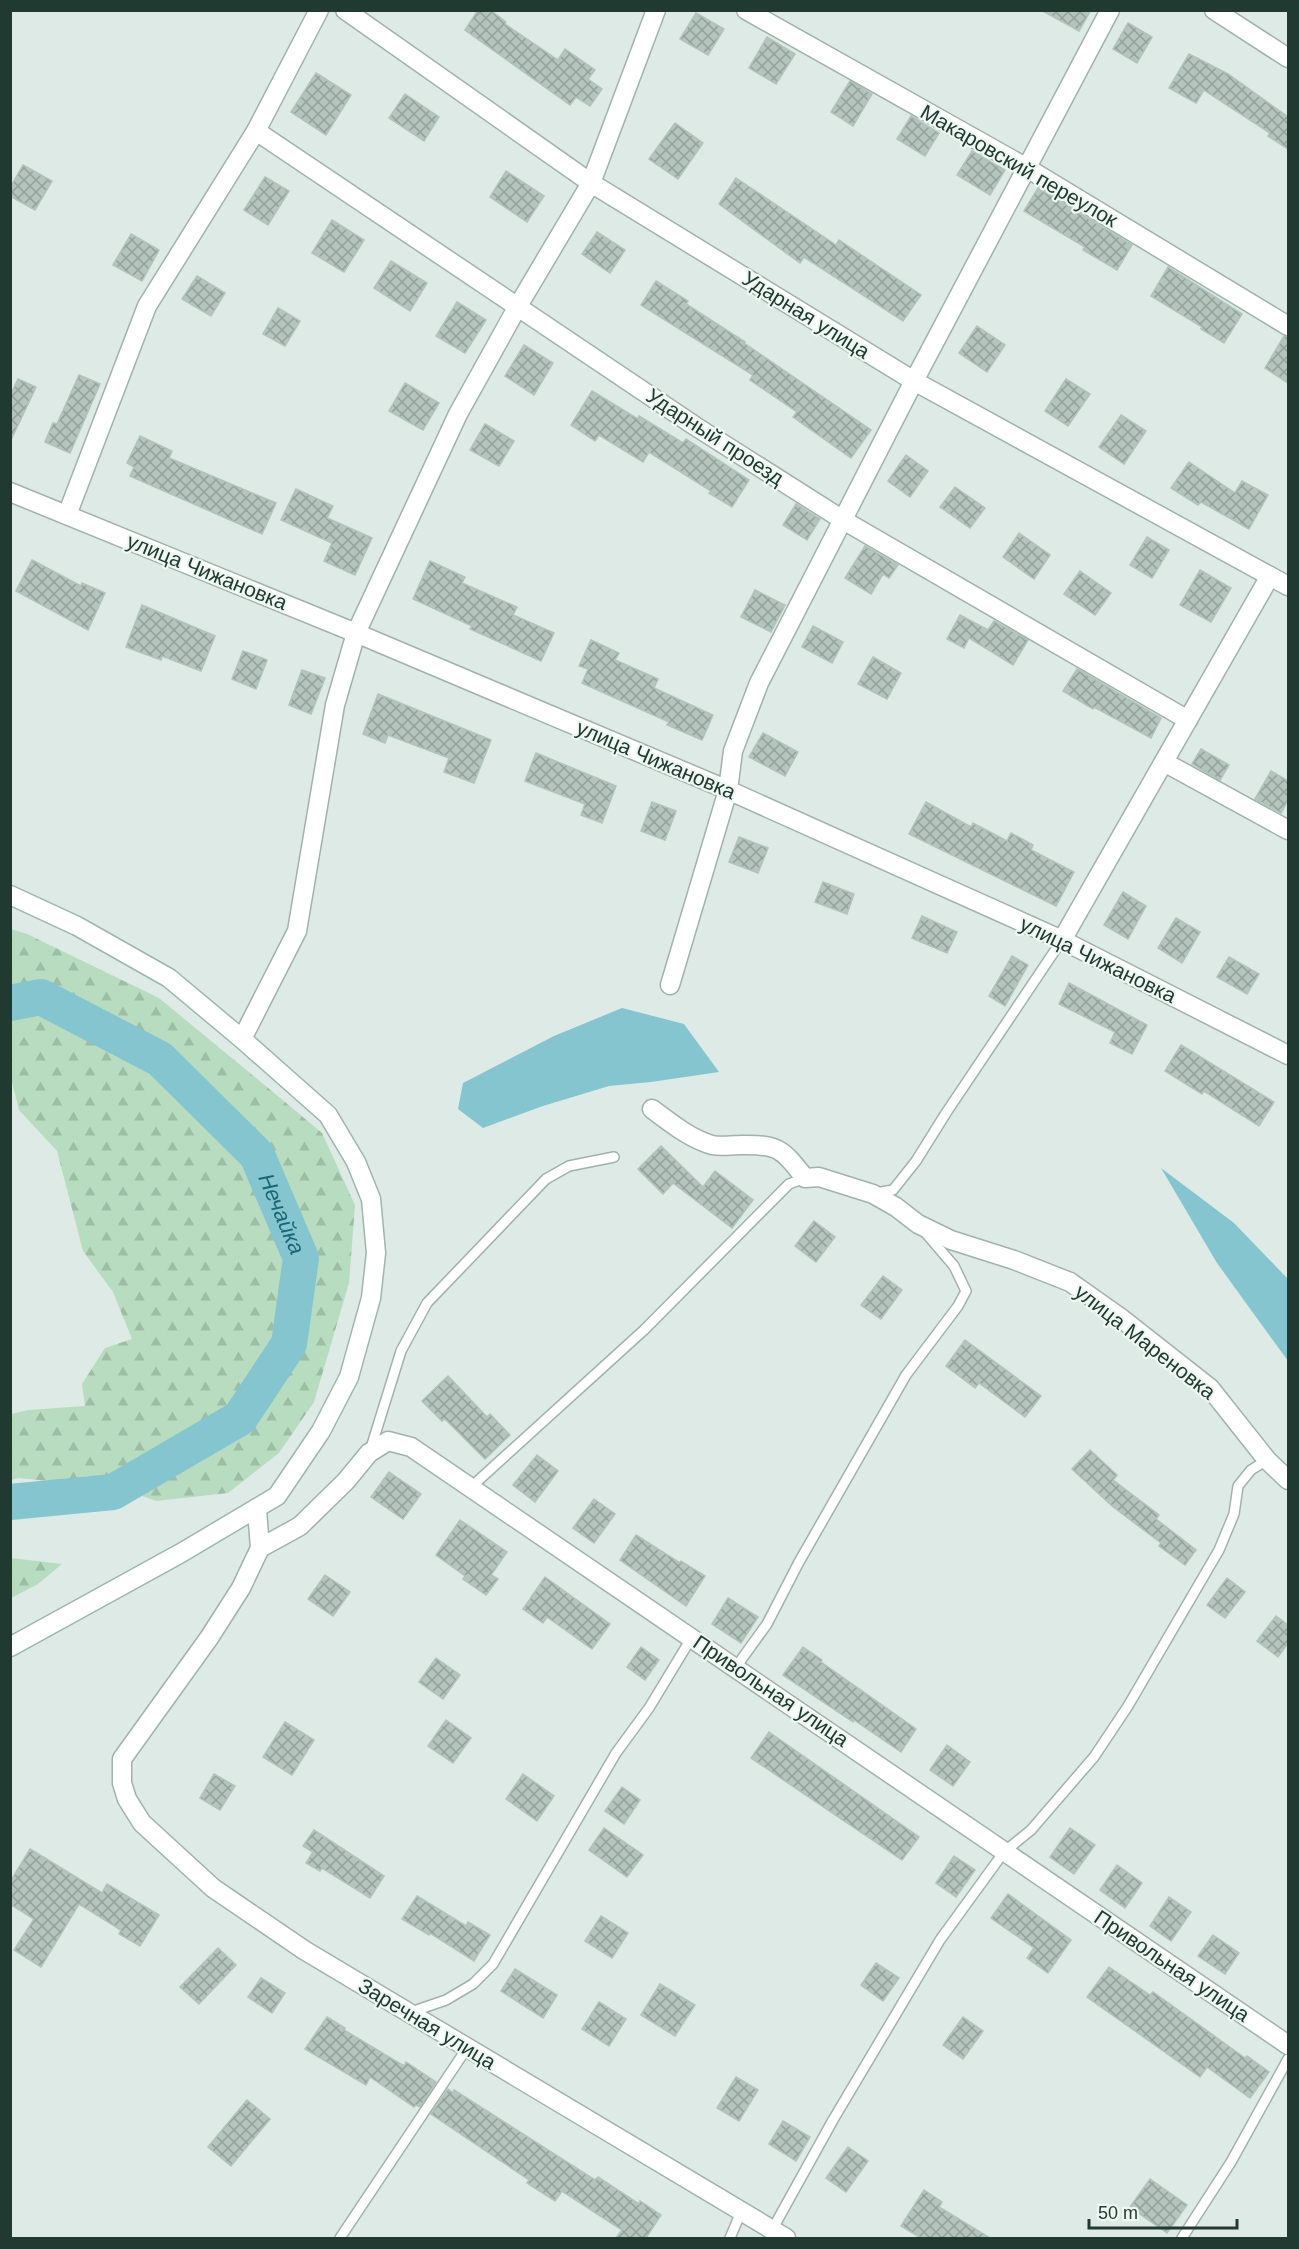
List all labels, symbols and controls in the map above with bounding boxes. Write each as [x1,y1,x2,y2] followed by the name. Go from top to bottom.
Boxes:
[917,100,1123,232] street label: Макаровский переулок
[738,266,874,363] street label: Ударная улица
[642,384,788,490] street label: Ударный проезд
[124,529,291,614] street label: улица Чижановка
[573,716,740,804] street label: улица Чижановка
[1016,912,1180,1007] street label: улица Чижановка
[253,1170,310,1258] water label: Нечайка
[1070,1280,1220,1404] street label: улица Мареновка
[689,1630,853,1751] street label: Привольная улица
[1090,1905,1254,2026] street label: Привольная улица
[354,1973,500,2074] street label: Заречная улица
[1089,2192,1238,2230] scale bar
[1098,2203,1138,2223] text: 50 m

